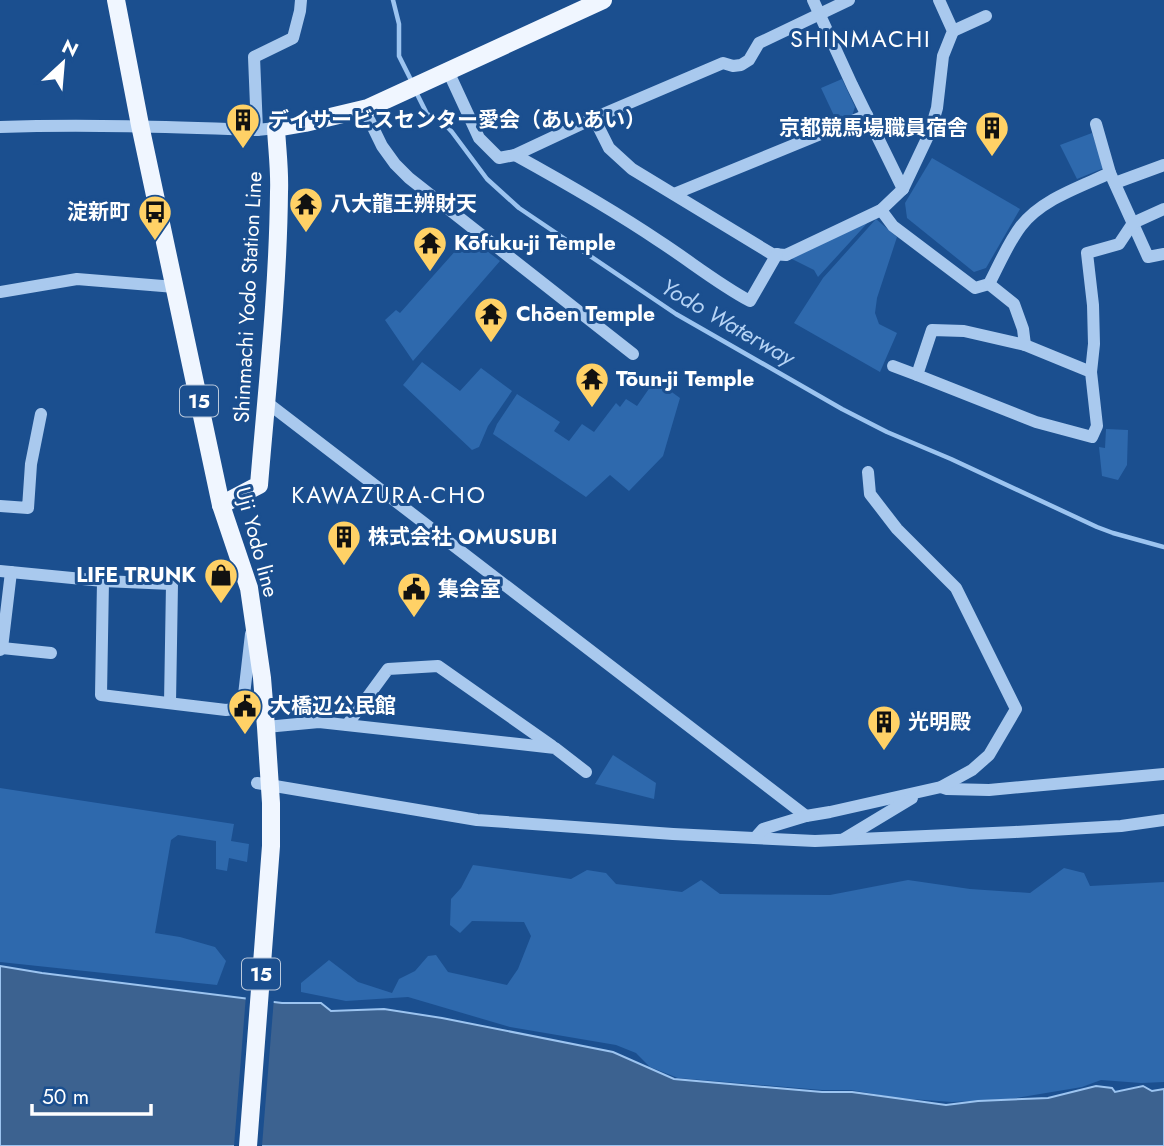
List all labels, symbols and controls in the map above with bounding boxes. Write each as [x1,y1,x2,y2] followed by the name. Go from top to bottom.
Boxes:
[790,22,932,56] district label: SHINMACHI
[28,28,98,98] north arrow
[58,33,83,64] text: N
[224,101,262,150] building icon: デイサービスセンター愛会（あいあい）
[268,105,646,135] place label: デイサービスセンター愛会（あいあい）
[973,109,1011,158] building icon: 京都競馬場職員宿舎
[779,113,968,143] place label: 京都競馬場職員宿舎
[226,170,270,424] street label: Shinmachi Yodo Station Line
[287,185,325,234] temple icon: 八大龍王辨財天
[330,189,477,219] place label: 八大龍王辨財天
[136,193,174,242] bus stop icon: 淀新町
[67,197,130,227] place label: 淀新町
[411,224,449,273] temple icon: Kōfuku-ji Temple
[454,228,616,258] place label: Kōfuku-ji Temple
[655,270,803,375] water label: Yodo Waterway
[472,295,510,344] temple icon: Chōen Temple
[516,299,655,329] place label: Chōen Temple
[573,360,611,409] temple icon: Tōun-ji Temple
[616,364,754,394] place label: Tōun-ji Temple
[180,386,218,416] road number: 15
[291,478,487,512] district label: KAWAZURA-CHO
[228,483,286,601] street label: Uji Yodo line
[325,518,363,567] building icon: 株式会社 OMUSUBI
[368,522,557,552] place label: 株式会社 OMUSUBI
[202,556,240,605] shop icon: LIFE TRUNK
[76,560,196,590] place label: LIFE TRUNK
[395,570,433,619] public building icon: 集会室
[438,574,501,604] place label: 集会室
[226,687,264,736] public building icon: 大橋辺公民館
[270,691,396,721] place label: 大橋辺公民館
[865,703,903,752] building icon: 光明殿
[908,707,971,737] place label: 光明殿
[242,958,280,990] road number: 15
[32,1072,150,1116] scale bar
[42,1082,89,1112] text: 50 m

